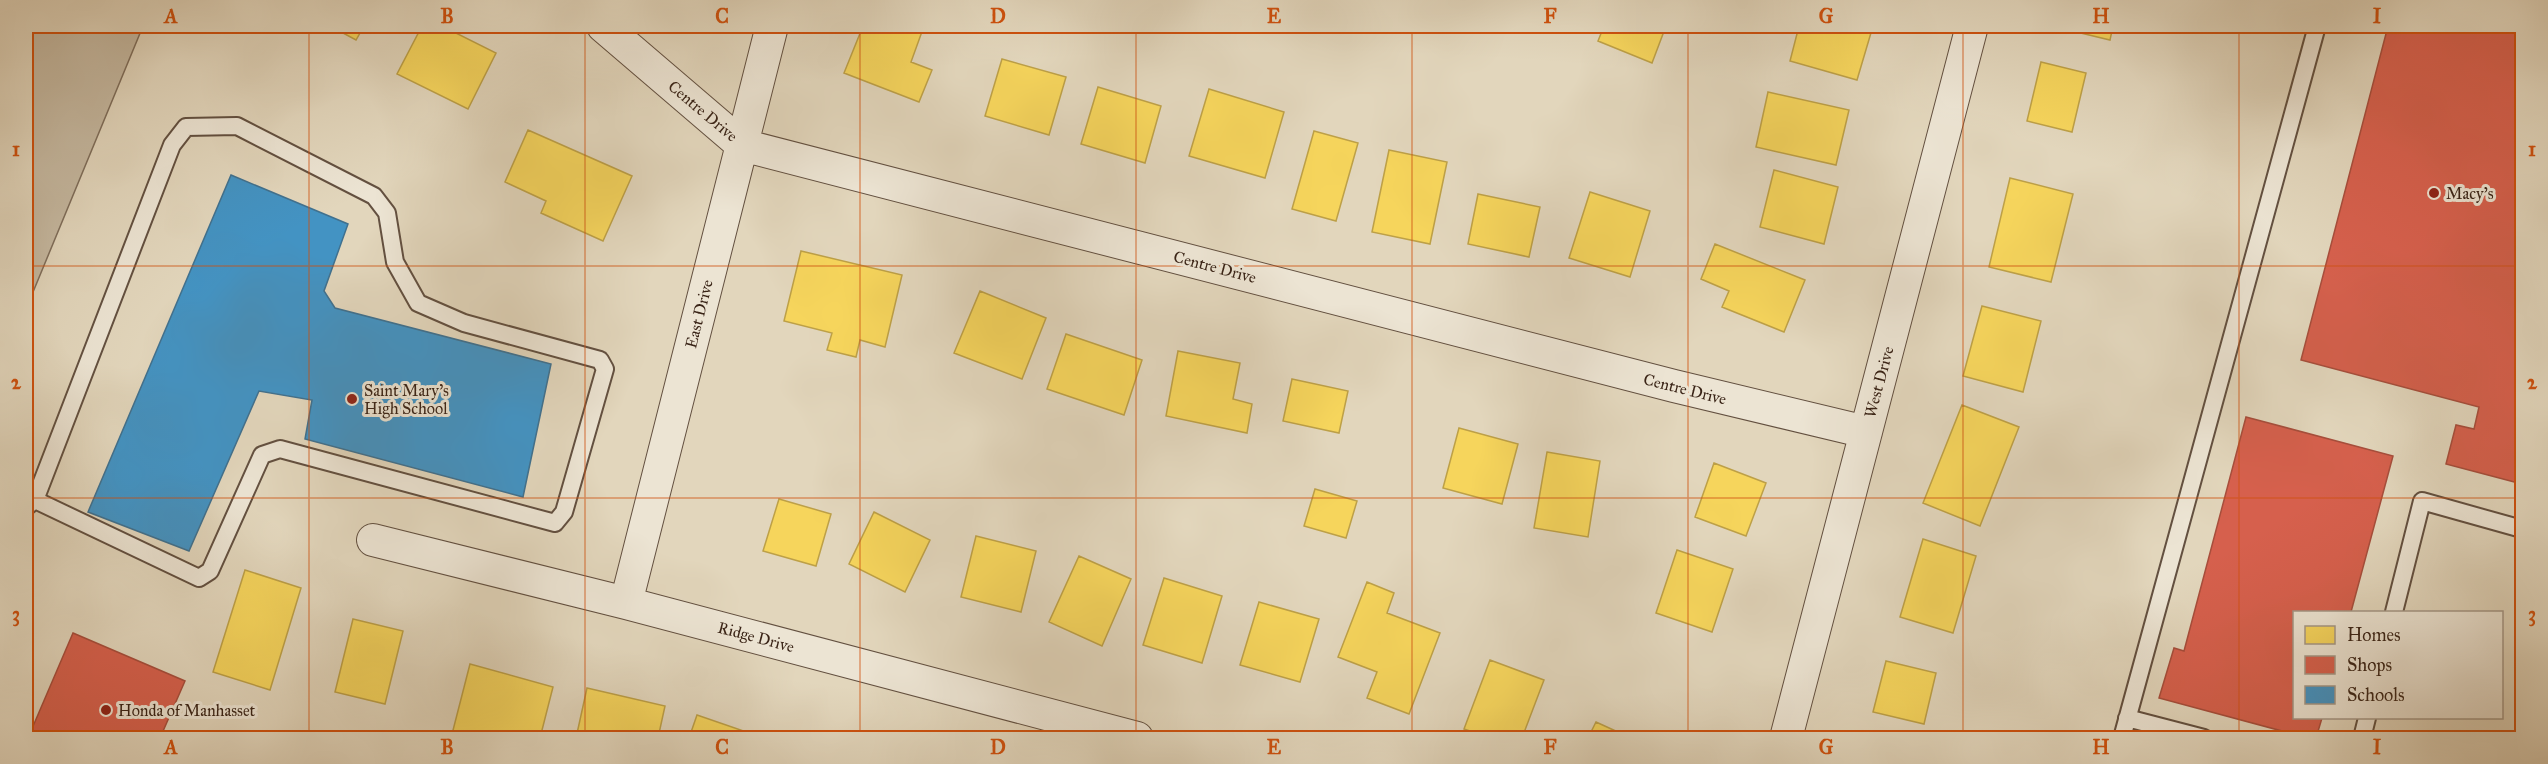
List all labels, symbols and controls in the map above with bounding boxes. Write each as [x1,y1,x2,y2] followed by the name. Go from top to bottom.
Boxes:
[162,4,178,28] text: A
[440,4,454,28] text: B
[715,4,729,28] text: C
[990,4,1006,28] text: D
[1267,4,1282,28] text: E
[1543,4,1557,28] text: F
[1819,4,1834,28] text: G
[2092,4,2110,28] text: H
[2373,4,2382,28] text: I
[664,76,742,146] street label: Centre Drive
[12,137,20,161] text: 1
[2528,137,2536,161] text: 1
[2446,184,2494,203] place label: Macy's
[2427,186,2441,200] marker: Macy's
[1172,247,1259,287] street label: Centre Drive
[681,277,717,350] street label: East Drive
[1860,344,1898,420] street label: West Drive
[11,370,22,394] text: 2
[1642,370,1729,409] street label: Centre Drive
[2527,370,2538,394] text: 2
[364,381,449,419] place label: Saint Mary's High School
[345,392,359,406] marker: Saint Mary's High School
[12,602,20,627] text: 3
[2528,602,2536,627] text: 3
[2293,611,2503,719] legend
[716,618,797,657] street label: Ridge Drive
[2347,624,2401,646] text: Homes
[2347,654,2392,676] text: Shops
[2347,684,2405,706] text: Schools
[118,701,256,720] place label: Honda of Manhasset
[99,703,113,717] marker: Honda of Manhasset
[162,735,178,759] text: A
[440,735,454,759] text: B
[715,735,729,759] text: C
[990,735,1006,759] text: D
[1267,735,1282,759] text: E
[1543,735,1557,759] text: F
[1819,735,1834,759] text: G
[2092,735,2110,759] text: H
[2373,735,2382,759] text: I

